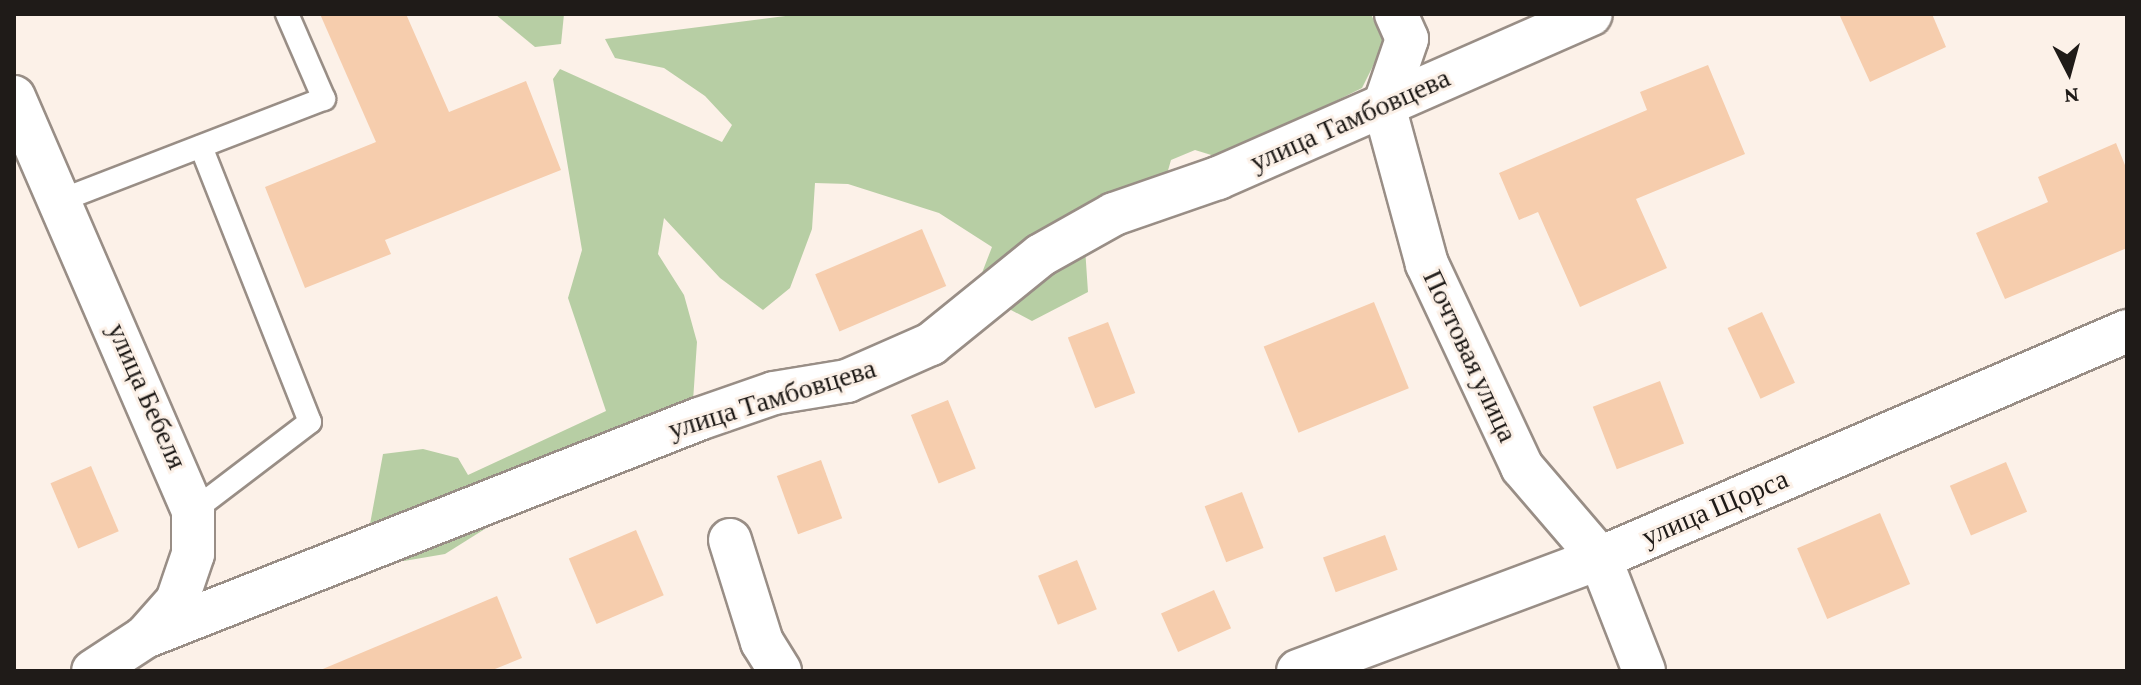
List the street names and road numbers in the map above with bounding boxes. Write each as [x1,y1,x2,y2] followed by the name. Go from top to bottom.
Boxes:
[1245,61,1455,179] street label: улица Тамбовцева
[1415,265,1525,447] street label: Почтовая улица
[100,318,194,474] street label: улица Бебеля
[664,351,880,447] street label: улица Тамбовцева
[1637,462,1793,554] street label: улица Щорса

